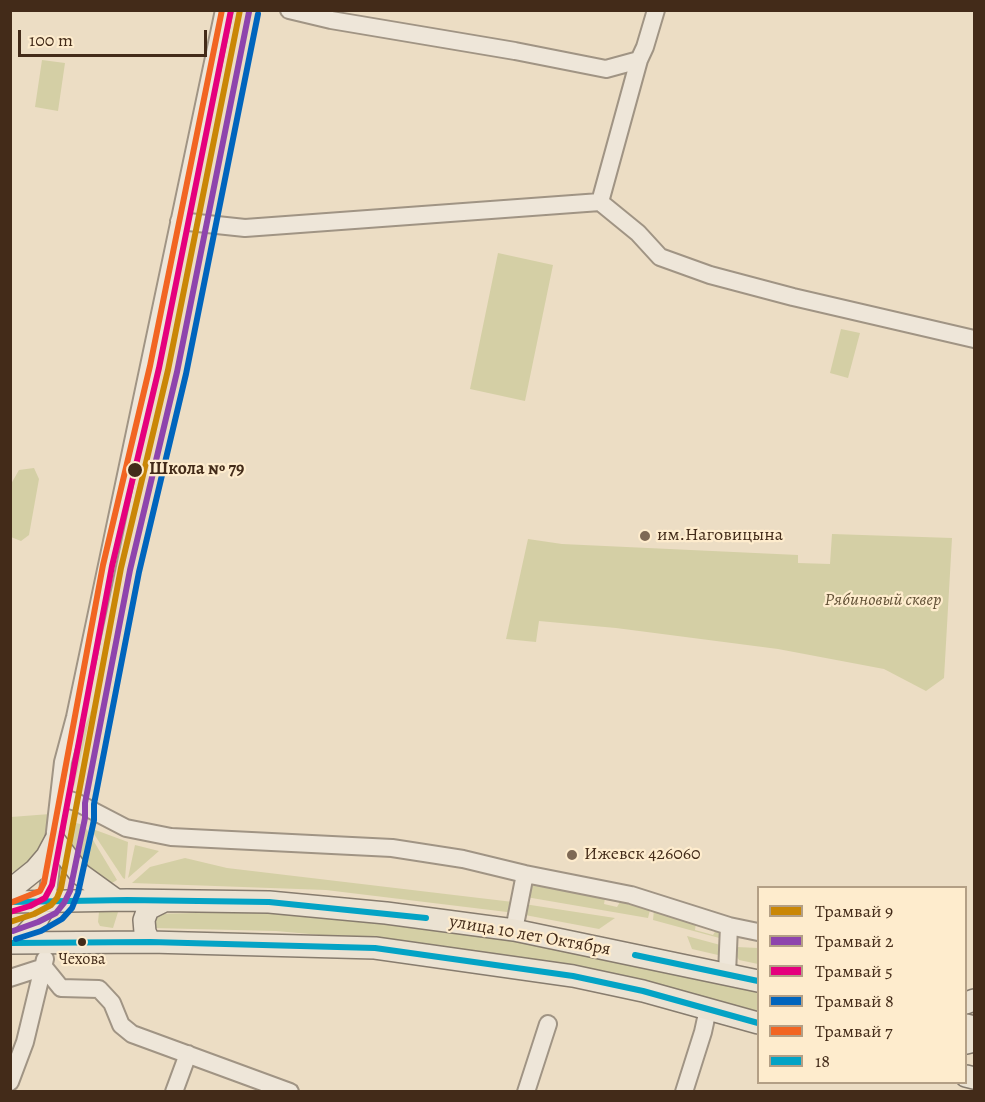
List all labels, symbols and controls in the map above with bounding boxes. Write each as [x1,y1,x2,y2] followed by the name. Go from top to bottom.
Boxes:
[21,18,210,56] scale bar
[29,28,73,52] text: 100 m
[149,459,244,481] place label: Школа № 79
[126,461,144,479] marker: Школа № 79
[657,525,783,547] place label: им.Наговицына
[638,529,652,543] marker: им.Наговицына
[825,590,941,612] park label: Рябиновый сквер
[584,844,701,866] place label: Ижевск 426060
[565,848,579,862] marker: Ижевск 426060
[757,886,967,1084] legend
[815,899,893,923] text: Трамвай 9
[448,911,612,961] street label: улица 10 лет Октября
[815,929,894,953] text: Трамвай 2
[76,936,88,948] marker: Чехова
[59,950,105,970] place label: Чехова
[815,959,893,983] text: Трамвай 5
[815,989,894,1013] text: Трамвай 8
[815,1019,893,1043] text: Трамвай 7
[815,1049,830,1073] text: 18

